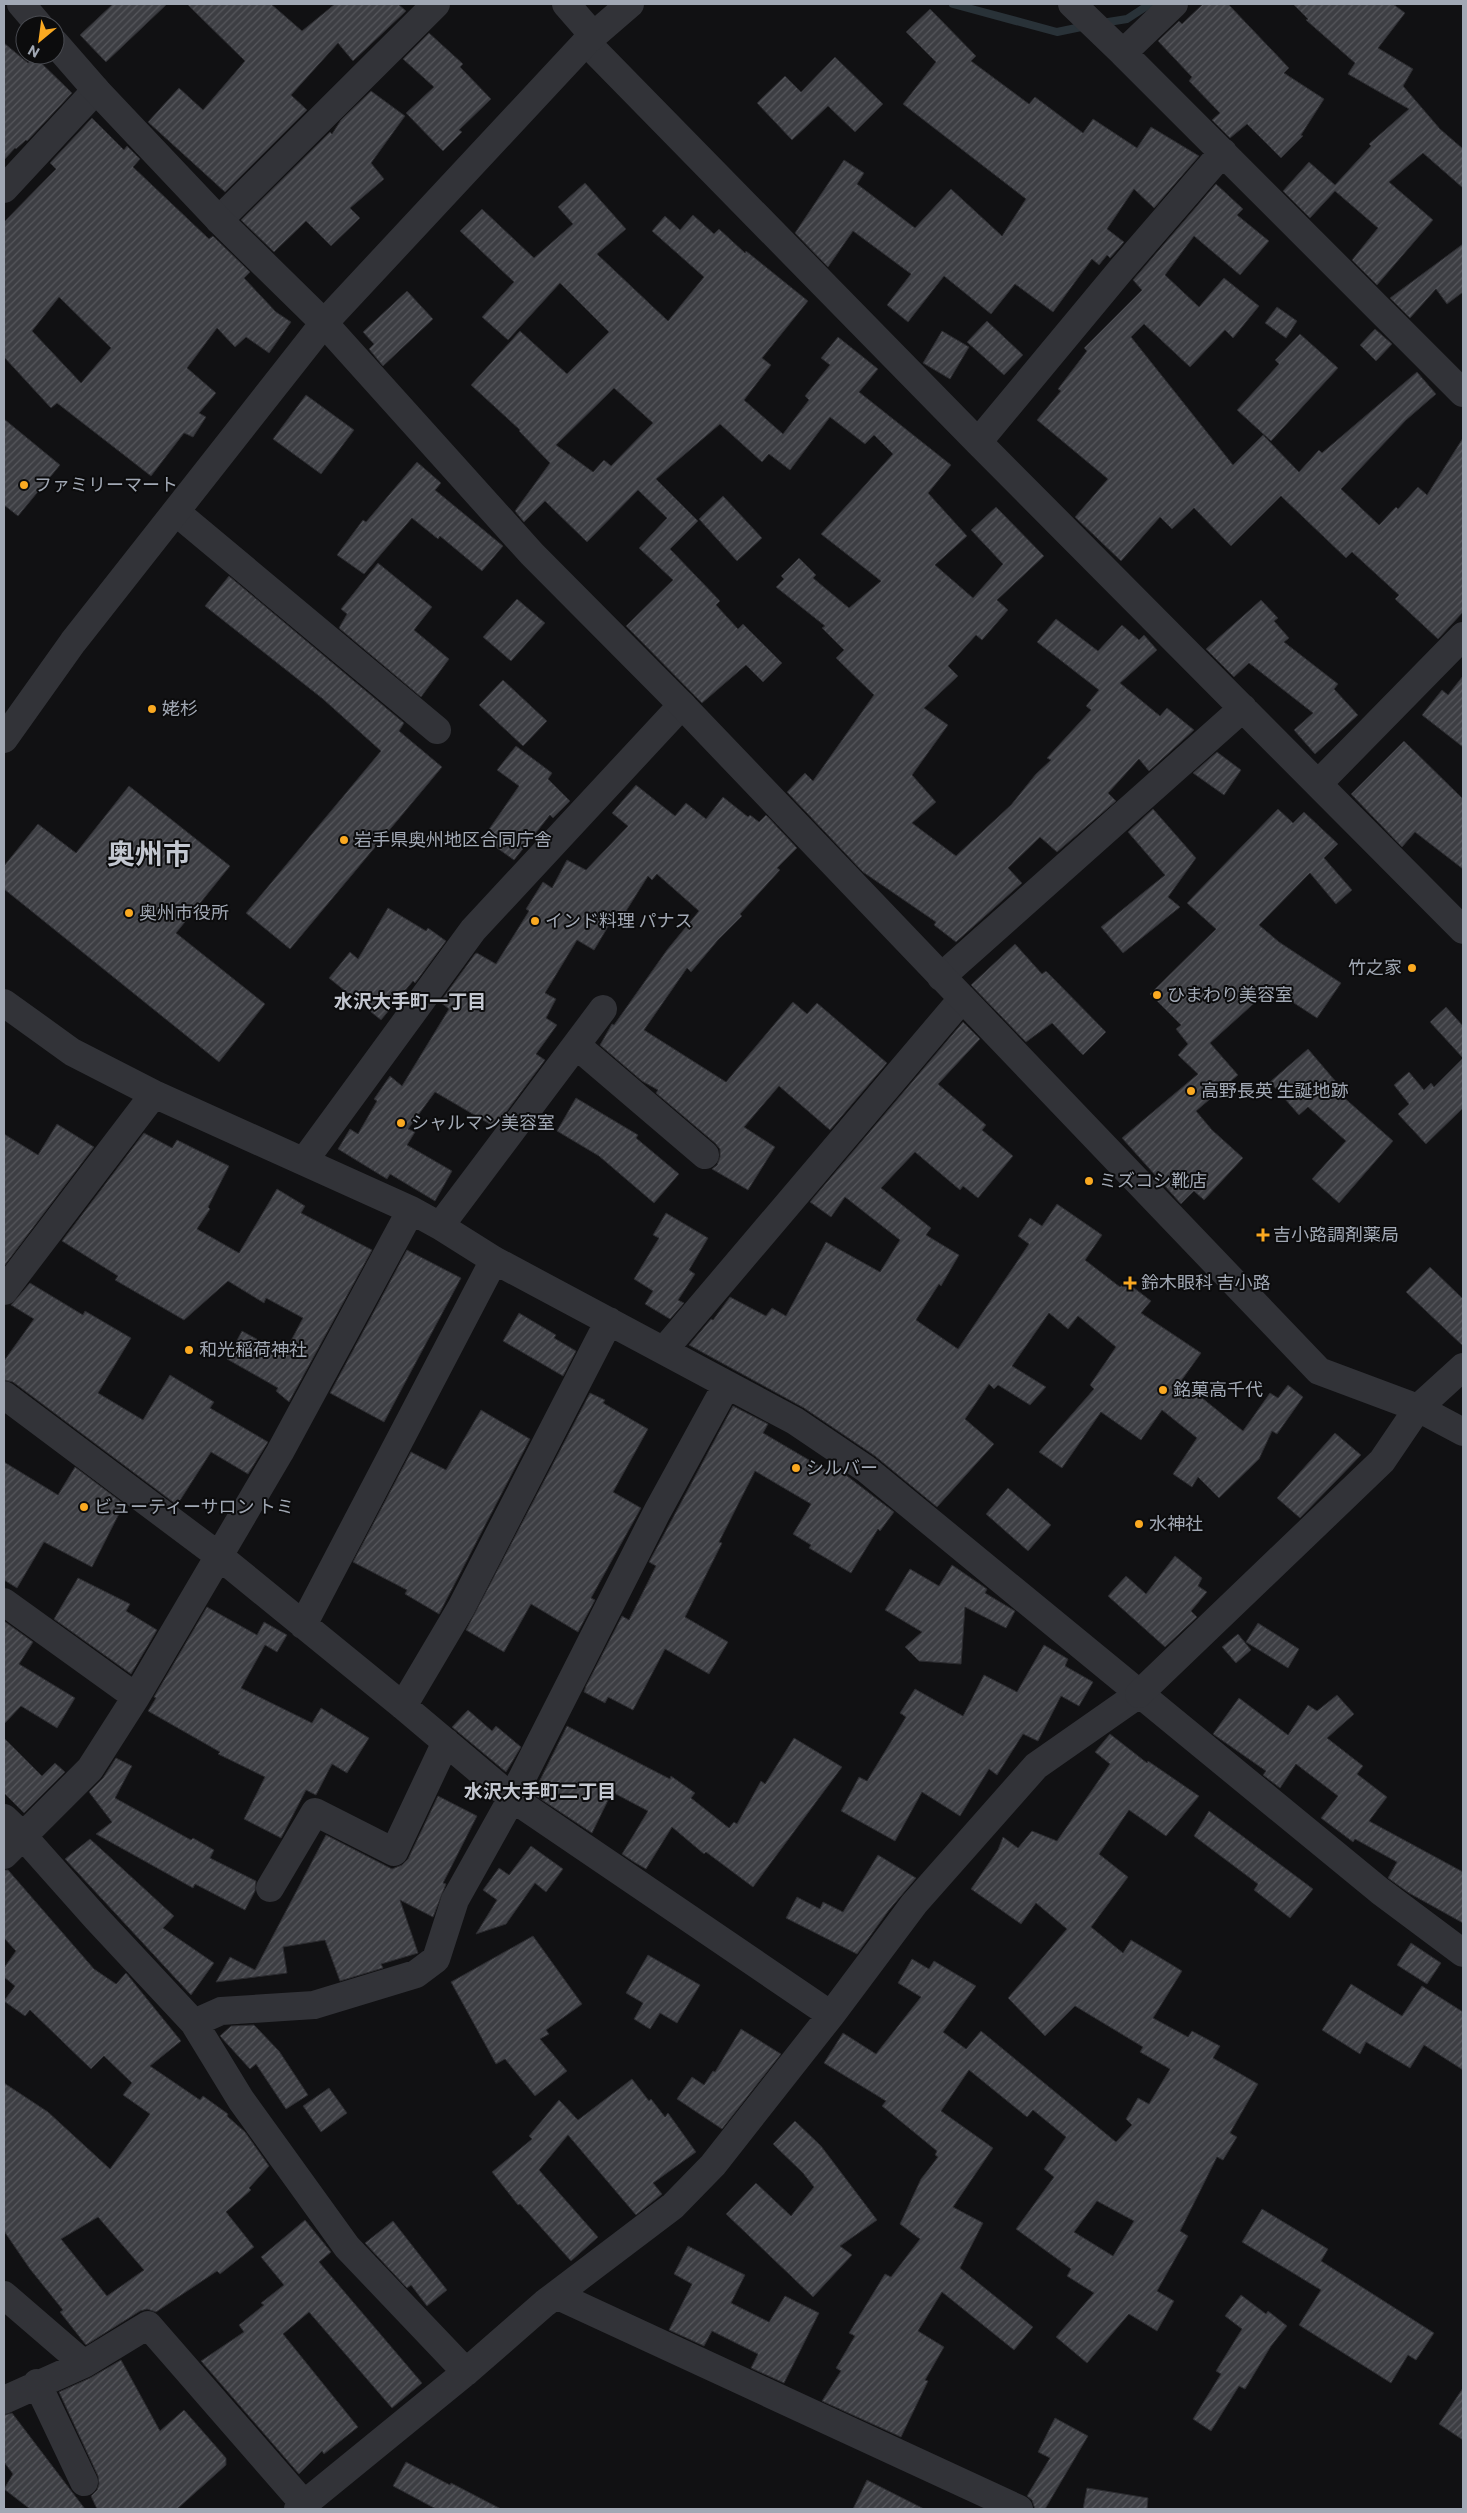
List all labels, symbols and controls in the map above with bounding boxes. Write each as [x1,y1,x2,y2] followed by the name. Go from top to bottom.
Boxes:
[15,15,65,65] north arrow
[25,42,42,62] text: N
[34,473,178,495] place label: ファミリーマート
[18,479,30,491] marker: ファミリーマート
[162,697,198,719] place label: 姥杉
[146,703,158,715] marker: 姥杉
[354,828,552,850] place label: 岩手県奥州地区合同庁舎
[338,834,350,846] marker: 岩手県奥州地区合同庁舎
[107,836,191,870] district label: 奥州市
[139,901,229,923] place label: 奥州市役所
[123,907,135,919] marker: 奥州市役所
[545,909,692,931] place label: インド料理 パナス
[529,915,541,927] marker: インド料理 パナス
[1348,956,1402,978] place label: 竹之家
[1406,962,1418,974] marker: 竹之家
[1167,983,1293,1005] place label: ひまわり美容室
[334,989,486,1012] district label: 水沢大手町一丁目
[1151,989,1163,1001] marker: ひまわり美容室
[1201,1079,1348,1101] place label: 高野長英 生誕地跡
[1185,1085,1197,1097] marker: 高野長英 生誕地跡
[411,1111,555,1133] place label: シャルマン美容室
[395,1117,407,1129] marker: シャルマン美容室
[1099,1169,1207,1191] place label: ミズコシ靴店
[1083,1175,1095,1187] marker: ミズコシ靴店
[1273,1223,1399,1245] place label: 吉小路調剤薬局
[1257,1229,1269,1241] marker: 吉小路調剤薬局
[1141,1271,1270,1293] place label: 鈴木眼科 吉小路
[1123,1276,1137,1290] marker: 鈴木眼科 吉小路
[199,1338,307,1360] place label: 和光稲荷神社
[183,1344,195,1356] marker: 和光稲荷神社
[1173,1378,1263,1400] place label: 銘菓高千代
[1157,1384,1169,1396] marker: 銘菓高千代
[806,1456,878,1478] place label: シルバー
[790,1462,802,1474] marker: シルバー
[94,1495,294,1517] place label: ビューティーサロン トミ
[78,1501,90,1513] marker: ビューティーサロン トミ
[1149,1512,1203,1534] place label: 水神社
[1133,1518,1145,1530] marker: 水神社
[464,1779,616,1802] district label: 水沢大手町二丁目

